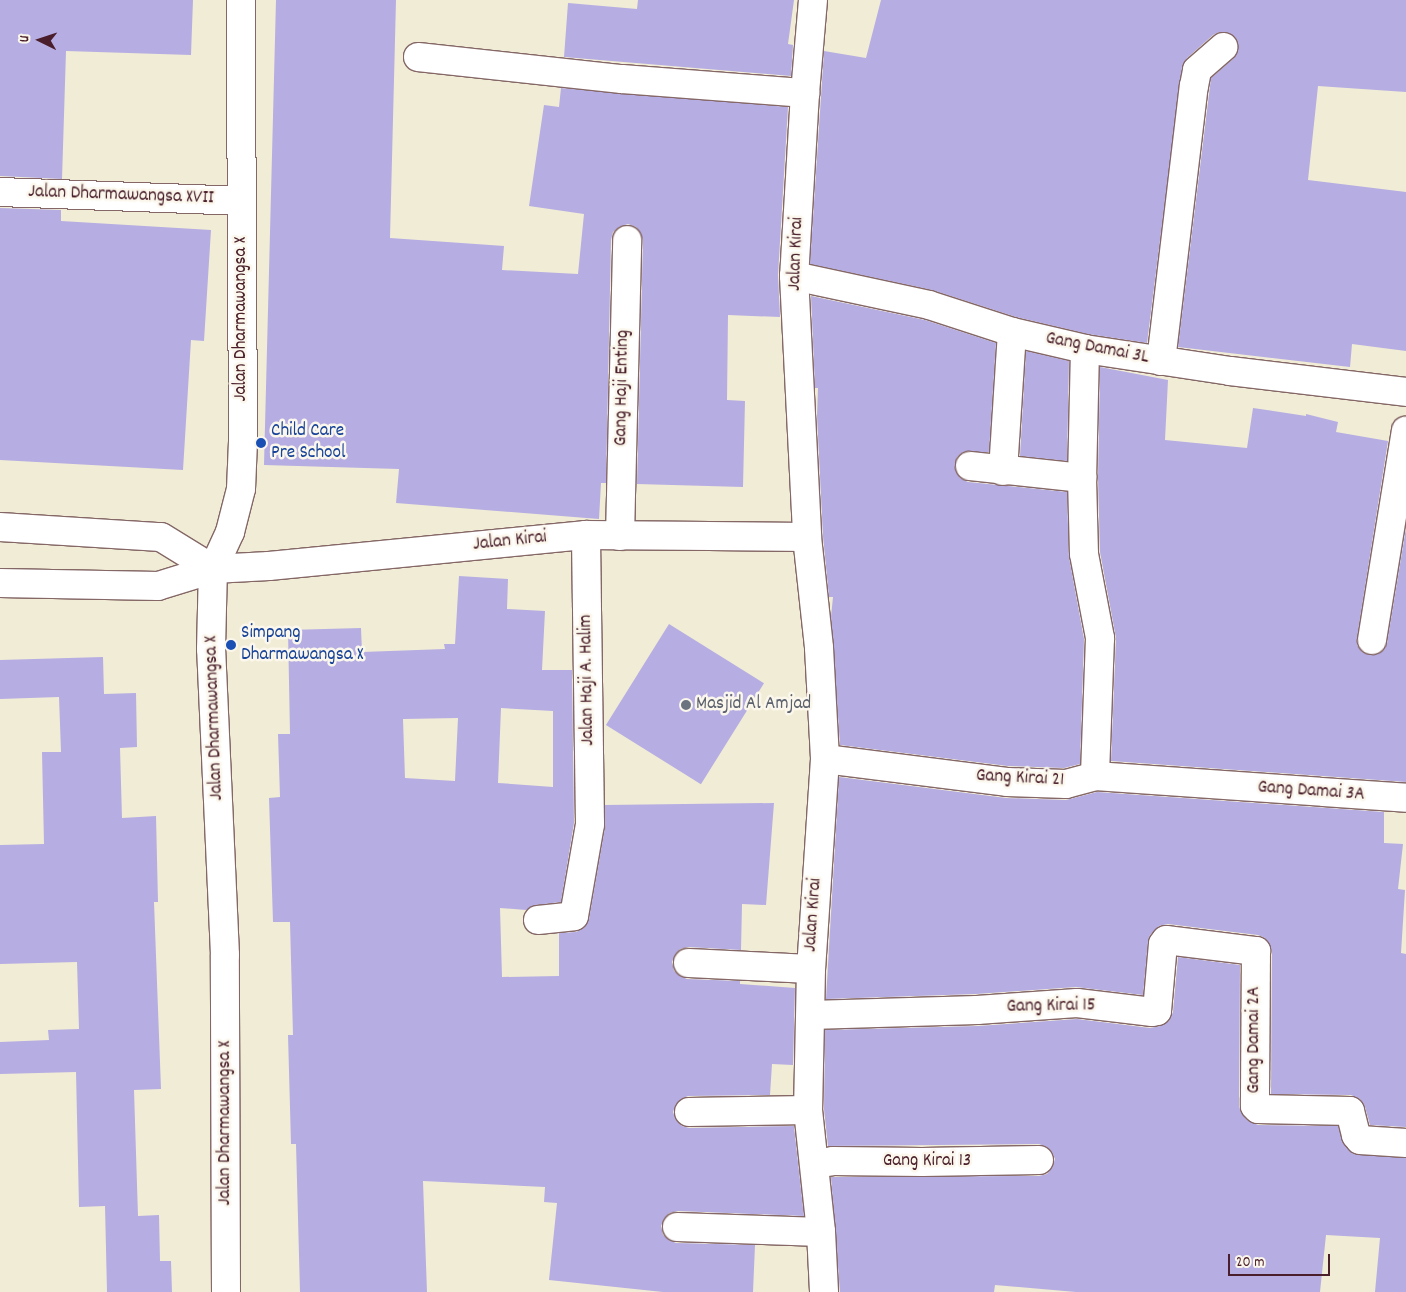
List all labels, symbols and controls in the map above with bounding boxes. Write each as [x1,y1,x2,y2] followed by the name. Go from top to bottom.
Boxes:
[15,15,65,65] north arrow
[15,35,35,43] text: U
[28,181,214,211] street label: Jalan Dharmawangsa XVII
[784,217,810,291] street label: Jalan Kirai
[231,236,253,402] street label: Jalan Dharmawangsa X
[1043,328,1151,370] street label: Gang Damai 3L
[611,330,635,446] street label: Gang Haji Enting
[271,421,346,465] place label: Child Care Pre School
[255,437,267,449] marker: Child Care Pre School
[472,527,548,557] street label: Jalan Kirai
[575,614,601,746] street label: Jalan Haji A. Halim
[241,623,364,667] place label: Simpang Dharmawangsa X
[201,635,229,801] street label: Jalan Dharmawangsa X
[225,639,237,651] marker: Simpang Dharmawangsa X
[696,694,811,716] place label: Masjid Al Amjad
[680,699,692,711] marker: Masjid Al Amjad
[975,765,1065,793] street label: Gang Kirai 21
[1257,777,1365,807] street label: Gang Damai 3A
[800,877,828,953] street label: Jalan Kirai
[1244,986,1266,1094] street label: Gang Damai 2A
[1006,995,1096,1019] street label: Gang Kirai 15
[215,1040,237,1206] street label: Jalan Dharmawangsa X
[883,1151,971,1173] street label: Gang Kirai 13
[1231,1244,1334,1276] scale bar
[1236,1252,1264,1274] text: 20 m

